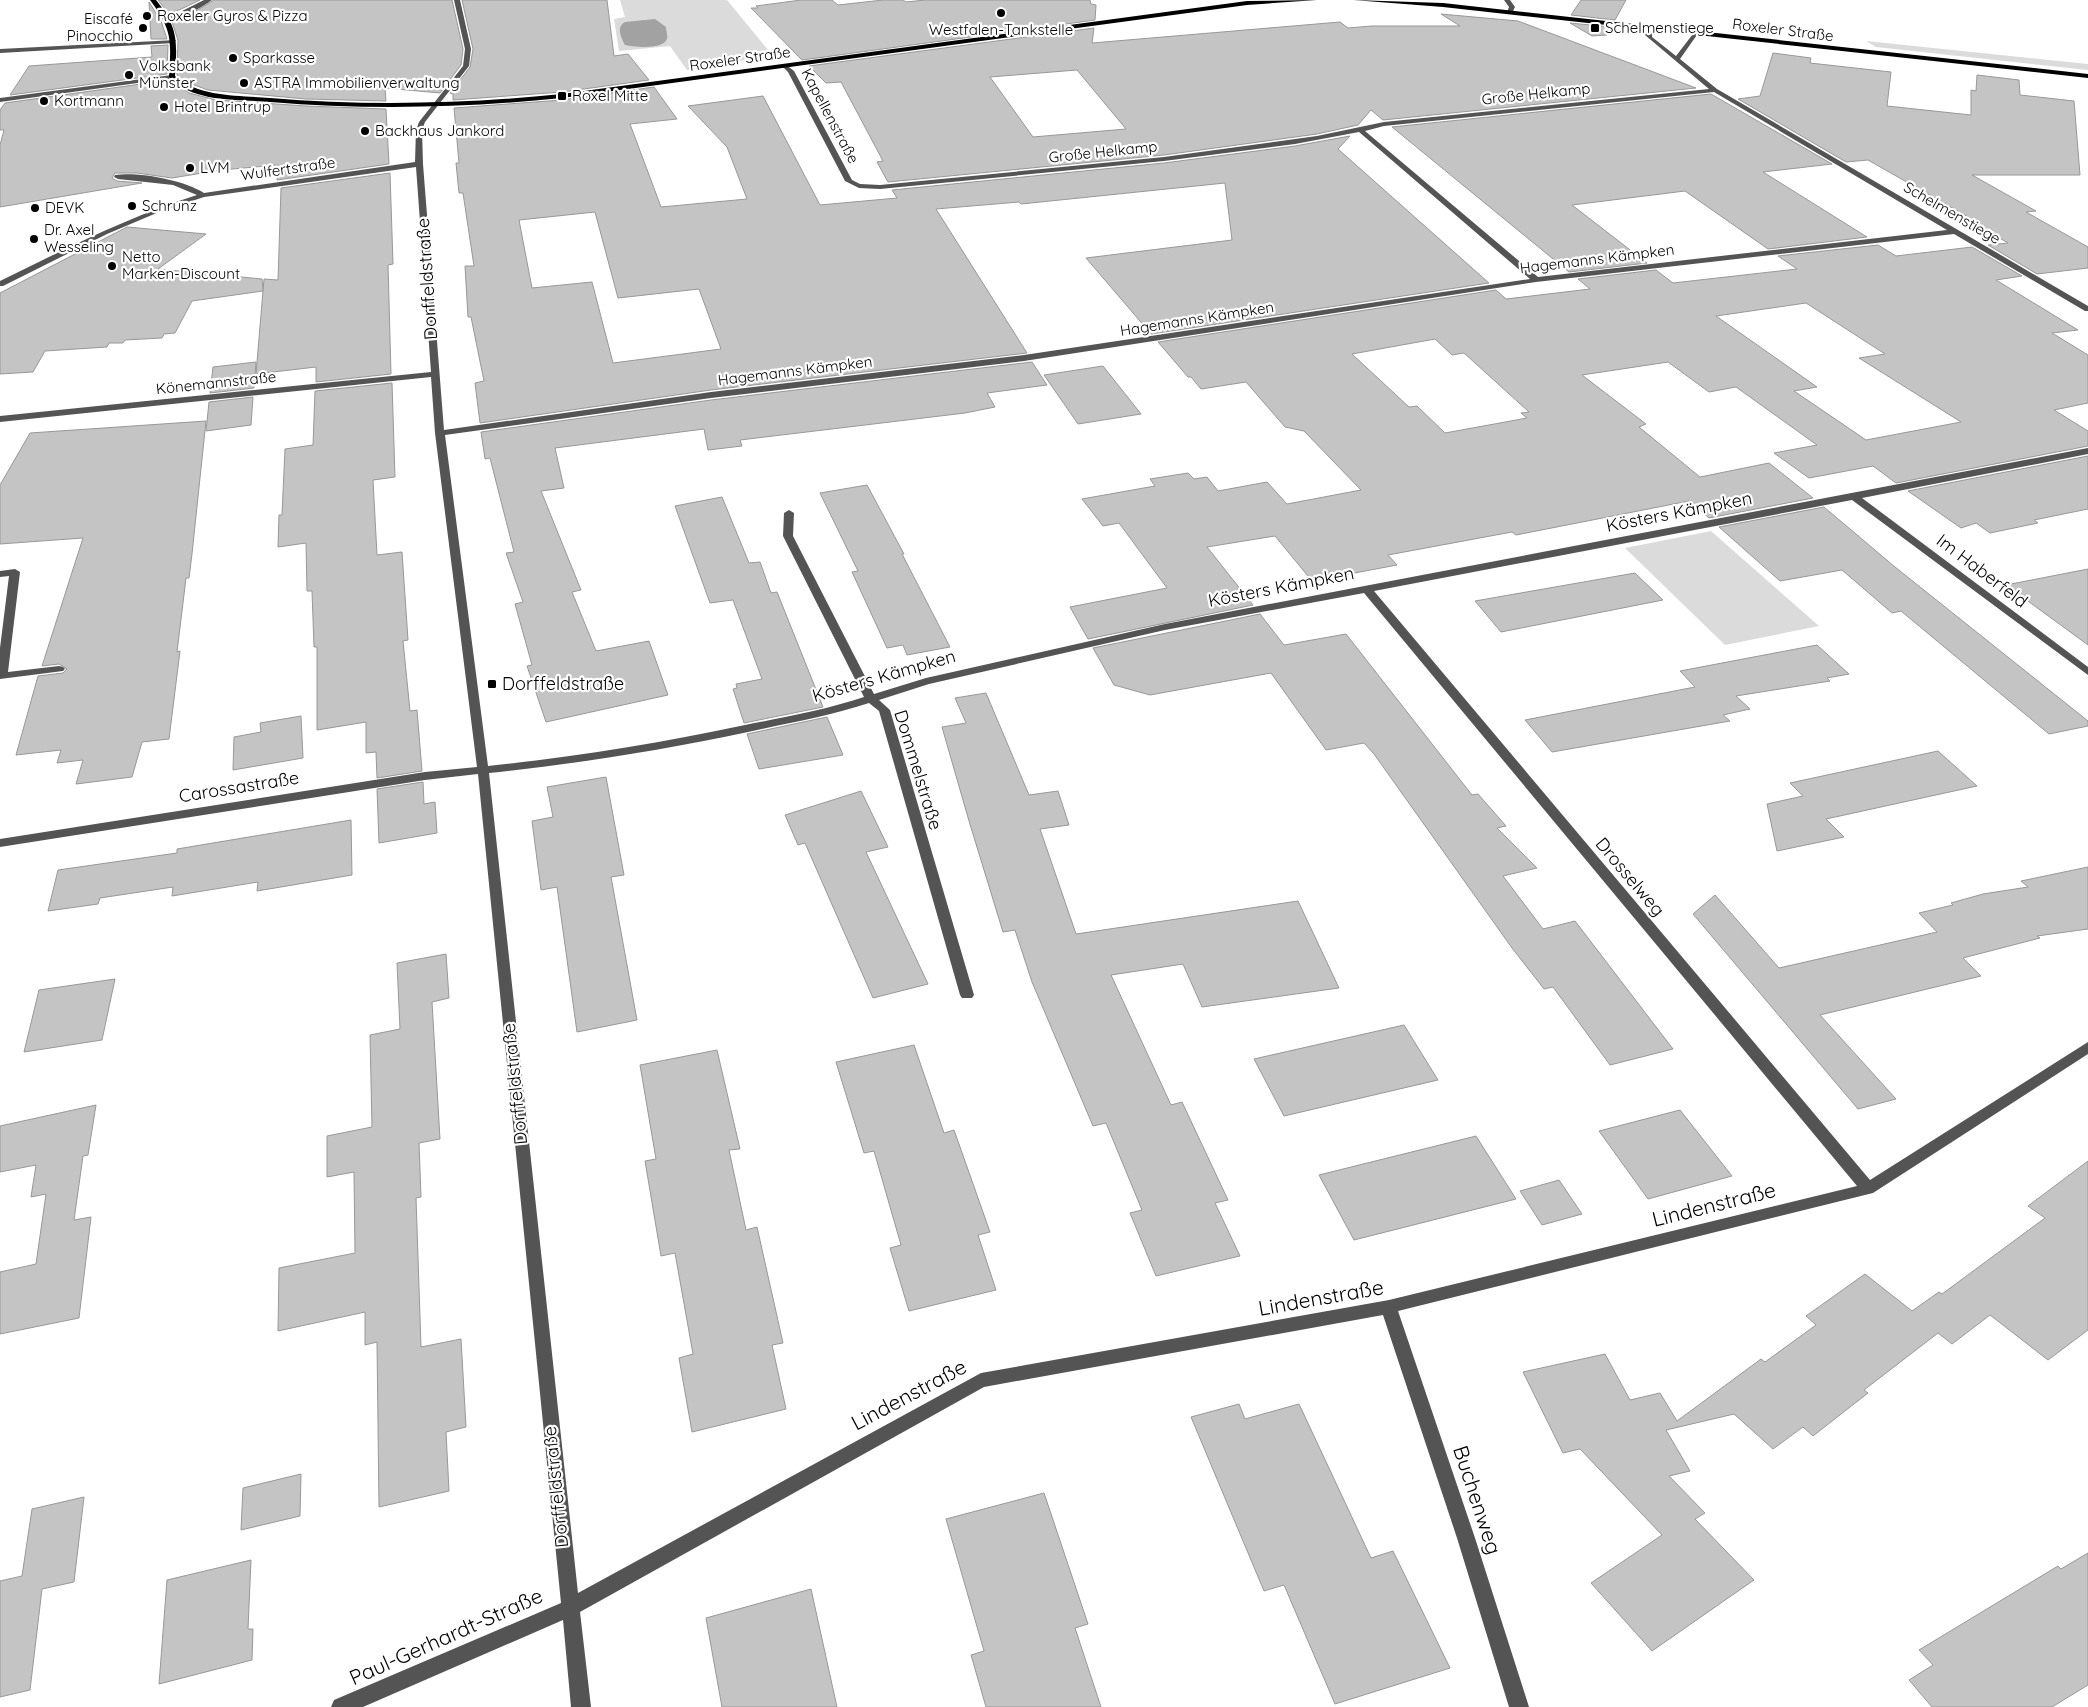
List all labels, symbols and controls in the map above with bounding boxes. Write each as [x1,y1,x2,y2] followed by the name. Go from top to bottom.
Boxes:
[157,6,308,25] place label: Roxeler Gyros & Pizza
[995,7,1007,19] marker: Westfalen-Tankstelle
[67,9,133,45] place label: Eiscafé Pinocchio
[141,10,153,22] marker: Roxeler Gyros & Pizza
[1731,14,1835,45] street label: Roxeler Straße
[1605,18,1714,37] place label: Schelmenstiege
[929,20,1073,39] place label: Westfalen-Tankstelle
[137,22,149,34] marker: Eiscafé Pinocchio
[1589,22,1601,34] marker: Schelmenstiege
[688,42,792,75] street label: Roxeler Straße
[243,48,315,67] place label: Sparkasse
[227,52,239,64] marker: Sparkasse
[139,56,211,92] place label: Volksbank Münster
[797,65,863,167] street label: Kapellenstraße
[123,69,135,81] marker: Volksbank Münster
[254,73,460,92] place label: ASTRA Immobilienverwaltung
[238,77,250,89] marker: ASTRA Immobilienverwaltung
[1481,78,1591,109] street label: Große Helkamp
[572,86,648,105] place label: Roxel Mitte
[556,90,568,102] marker: Roxel Mitte
[54,91,124,110] place label: Kortmann
[38,95,50,107] marker: Kortmann
[174,97,271,116] place label: Hotel Brintrup
[158,101,170,113] marker: Hotel Brintrup
[375,121,504,140] place label: Backhaus Jankord
[359,125,371,137] marker: Backhaus Jankord
[1048,136,1158,167] street label: Große Helkamp
[239,152,336,185] street label: Wulfertstraße
[200,158,230,177] place label: LVM
[184,162,196,174] marker: LVM
[1900,177,2004,248] street label: Schelmenstiege
[142,196,197,215] place label: Schrunz
[45,198,84,217] place label: DEVK
[126,200,138,212] marker: Schrunz
[29,202,41,214] marker: DEVK
[411,217,442,341] street label: Dorffeldstraße
[44,220,114,256] place label: Dr. Axel Wesseling
[28,233,40,245] marker: Dr. Axel Wesseling
[1519,240,1675,277] street label: Hagemanns Kämpken
[122,247,240,283] place label: Netto Marken-Discount
[106,260,118,272] marker: Netto Marken-Discount
[1119,297,1275,340] street label: Hagemanns Kämpken
[717,352,873,389] street label: Hagemanns Kämpken
[155,367,277,398] street label: Könemannstraße
[1604,486,1754,537] street label: Kösters Kämpken
[1932,529,2033,612] street label: Im Haberfeld
[1206,561,1356,612] street label: Kösters Kämpken
[809,644,958,707] street label: Kösters Kämpken
[502,672,624,695] place label: Dorffeldstraße
[486,678,498,690] marker: Dorffeldstraße
[889,707,948,833] street label: Dommelstraße
[177,766,301,807] street label: Carossastraße
[1591,832,1670,921] street label: Drosselweg
[497,1022,532,1146] street label: Dorffeldstraße
[1649,1176,1778,1232] street label: Lindenstraße
[1256,1273,1385,1321] street label: Lindenstraße
[847,1353,971,1435] street label: Lindenstraße
[538,1425,573,1549] street label: Dorffeldstraße
[1448,1442,1508,1557] street label: Buchenweg
[345,1582,546,1690] street label: Paul-Gerhardt-Straße

